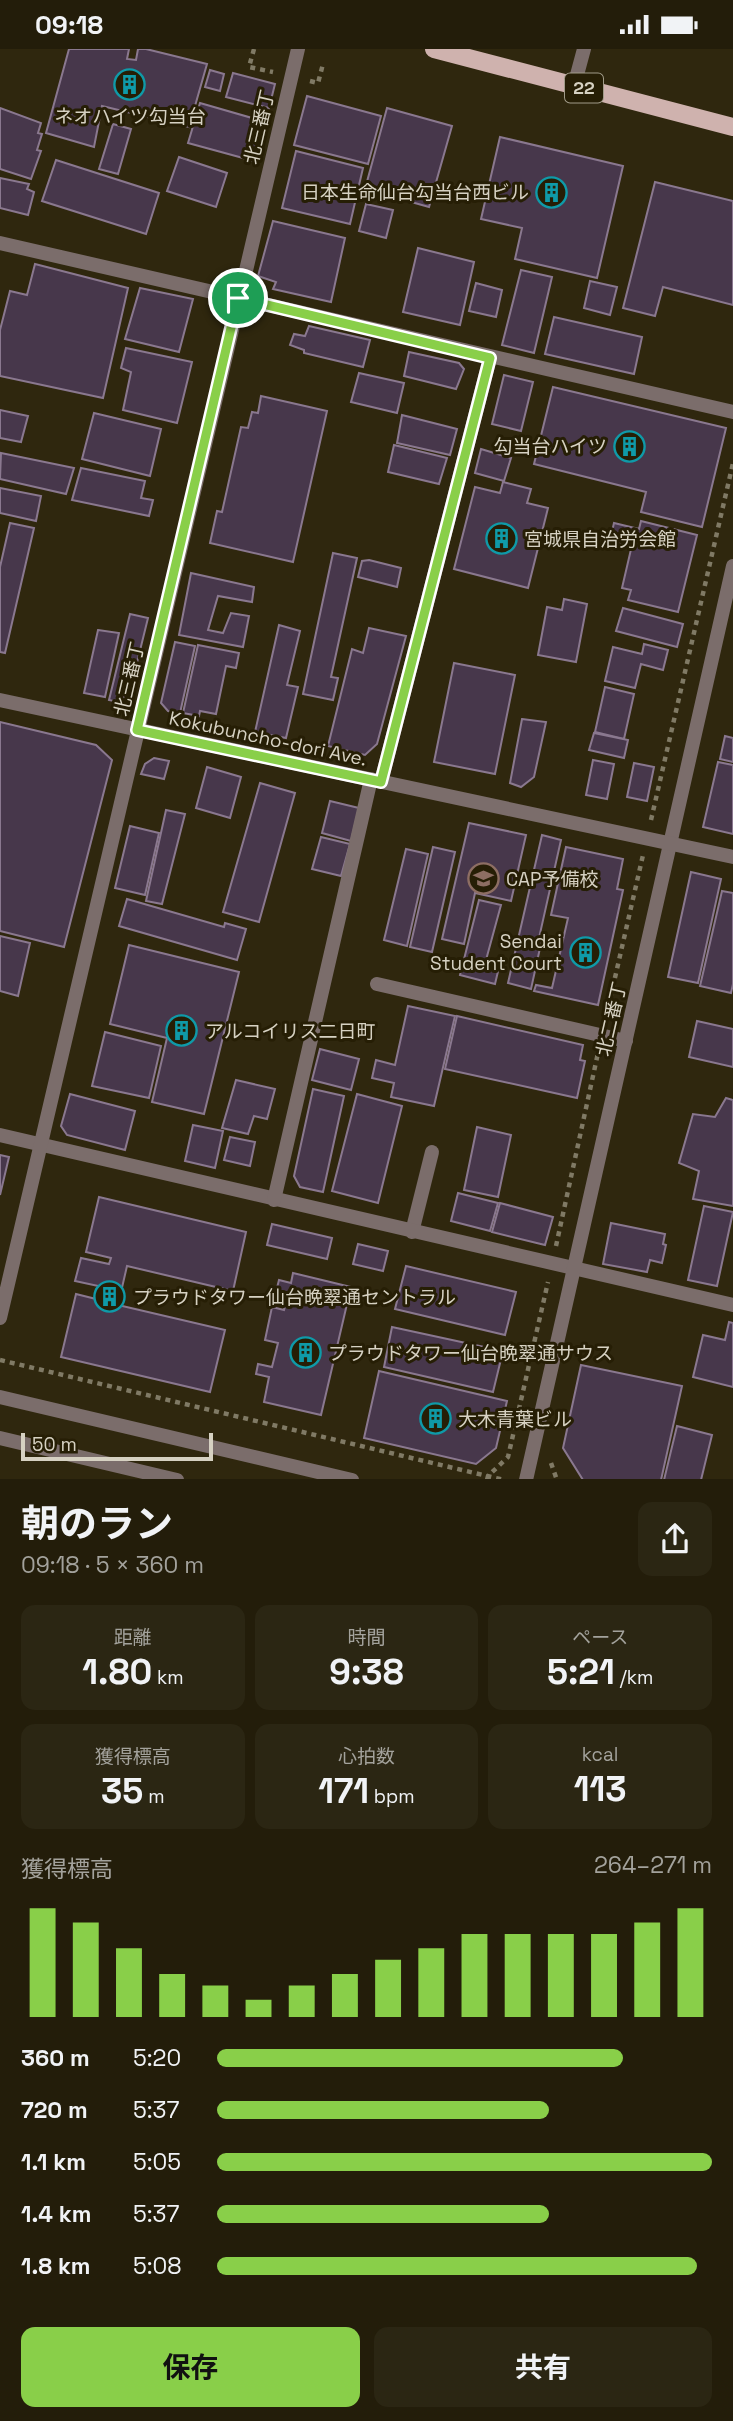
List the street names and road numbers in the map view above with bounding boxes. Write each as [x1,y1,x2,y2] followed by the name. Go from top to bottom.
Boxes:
[565,73,603,103] road number: 22
[239,87,280,167] street label: 北三番丁
[109,639,150,719] street label: 北三番丁
[167,705,369,772] street label: Kokubuncho-dori Ave.
[591,979,632,1059] street label: 北二番丁

